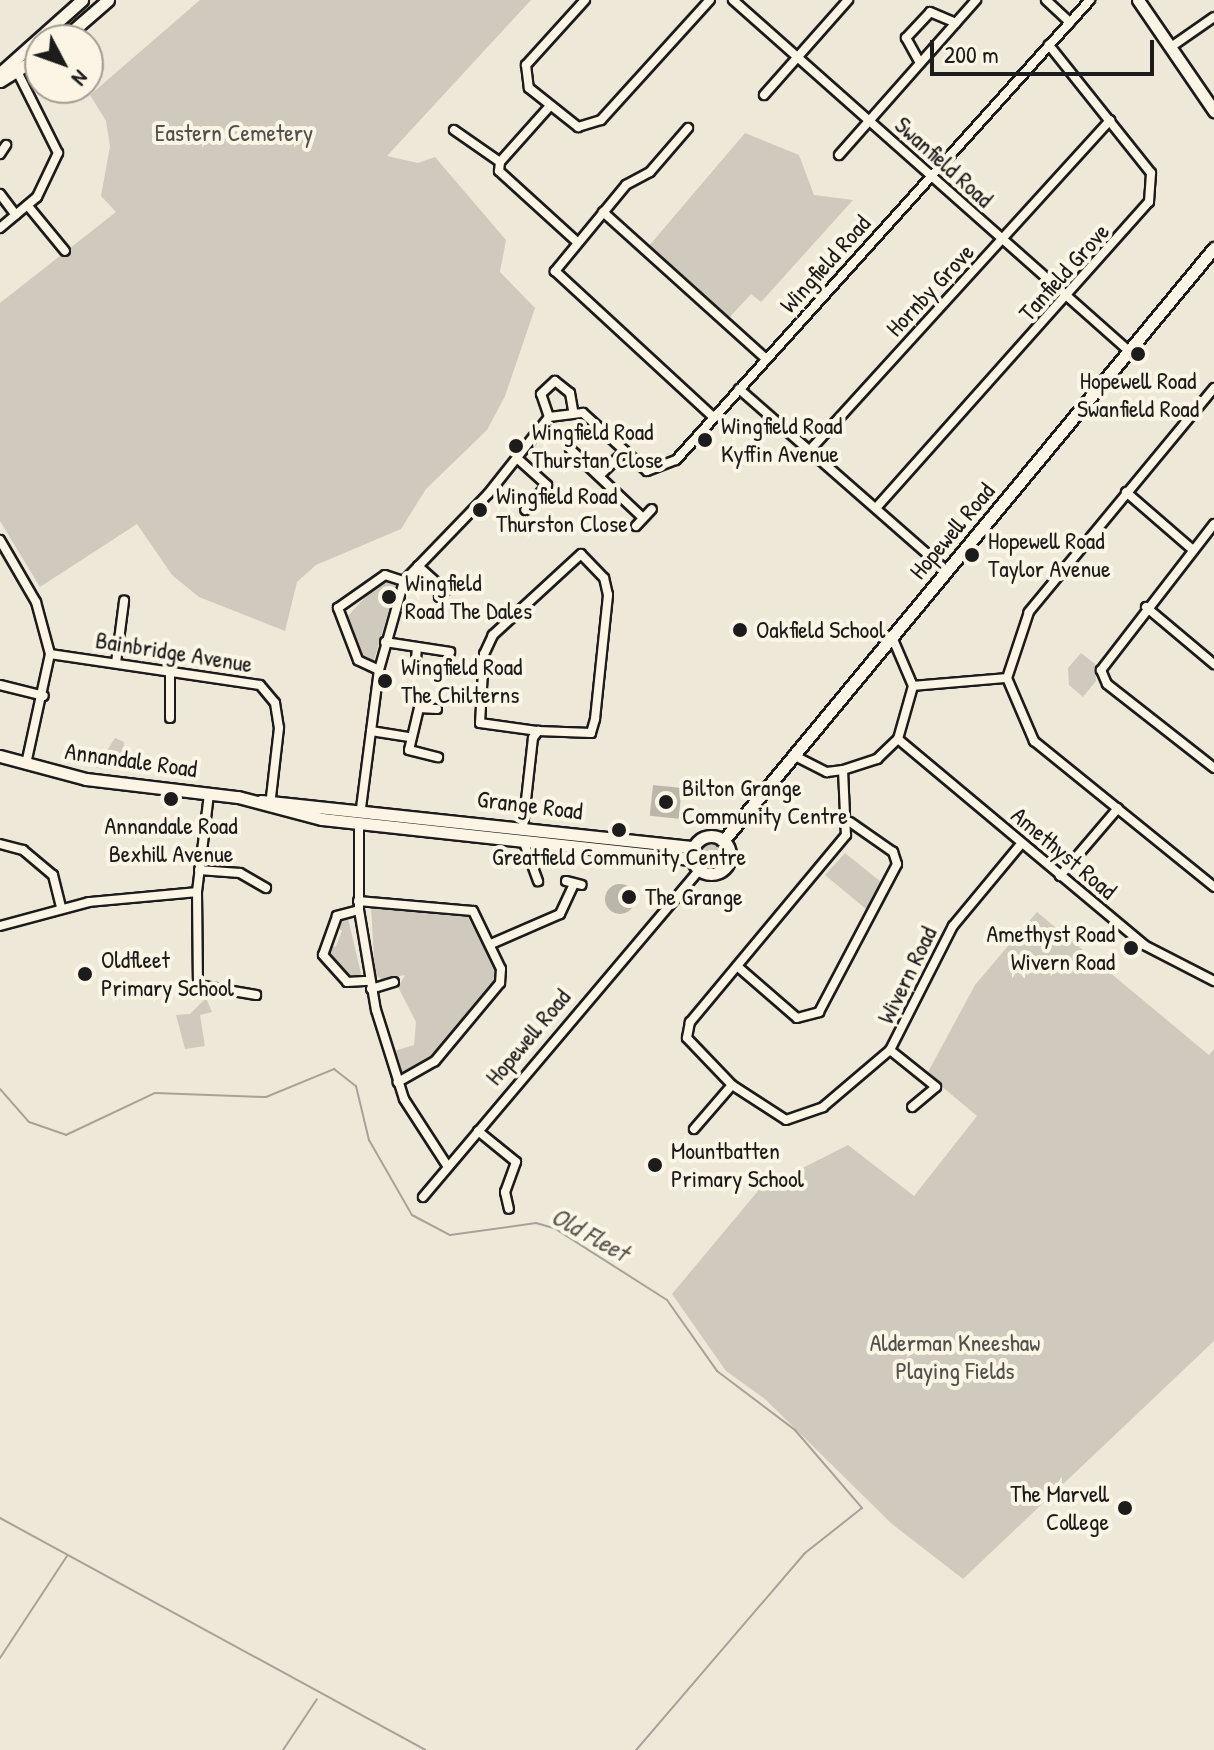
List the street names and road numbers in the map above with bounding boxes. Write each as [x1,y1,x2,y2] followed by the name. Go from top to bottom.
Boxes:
[889,110,999,214] street label: Swanfield Road
[774,209,876,319] street label: Wingfield Road
[1013,217,1115,327] street label: Tanfield Grove
[880,238,980,342] street label: Hornby Grove
[903,477,1001,585] street label: Hopewell Road
[94,625,254,679] street label: Bainbridge Avenue
[63,736,199,784] street label: Annandale Road
[476,784,584,826] street label: Grange Road
[1006,801,1122,905] street label: Amethyst Road
[871,922,943,1028] street label: Wivern Road
[479,983,577,1091] street label: Hopewell Road

